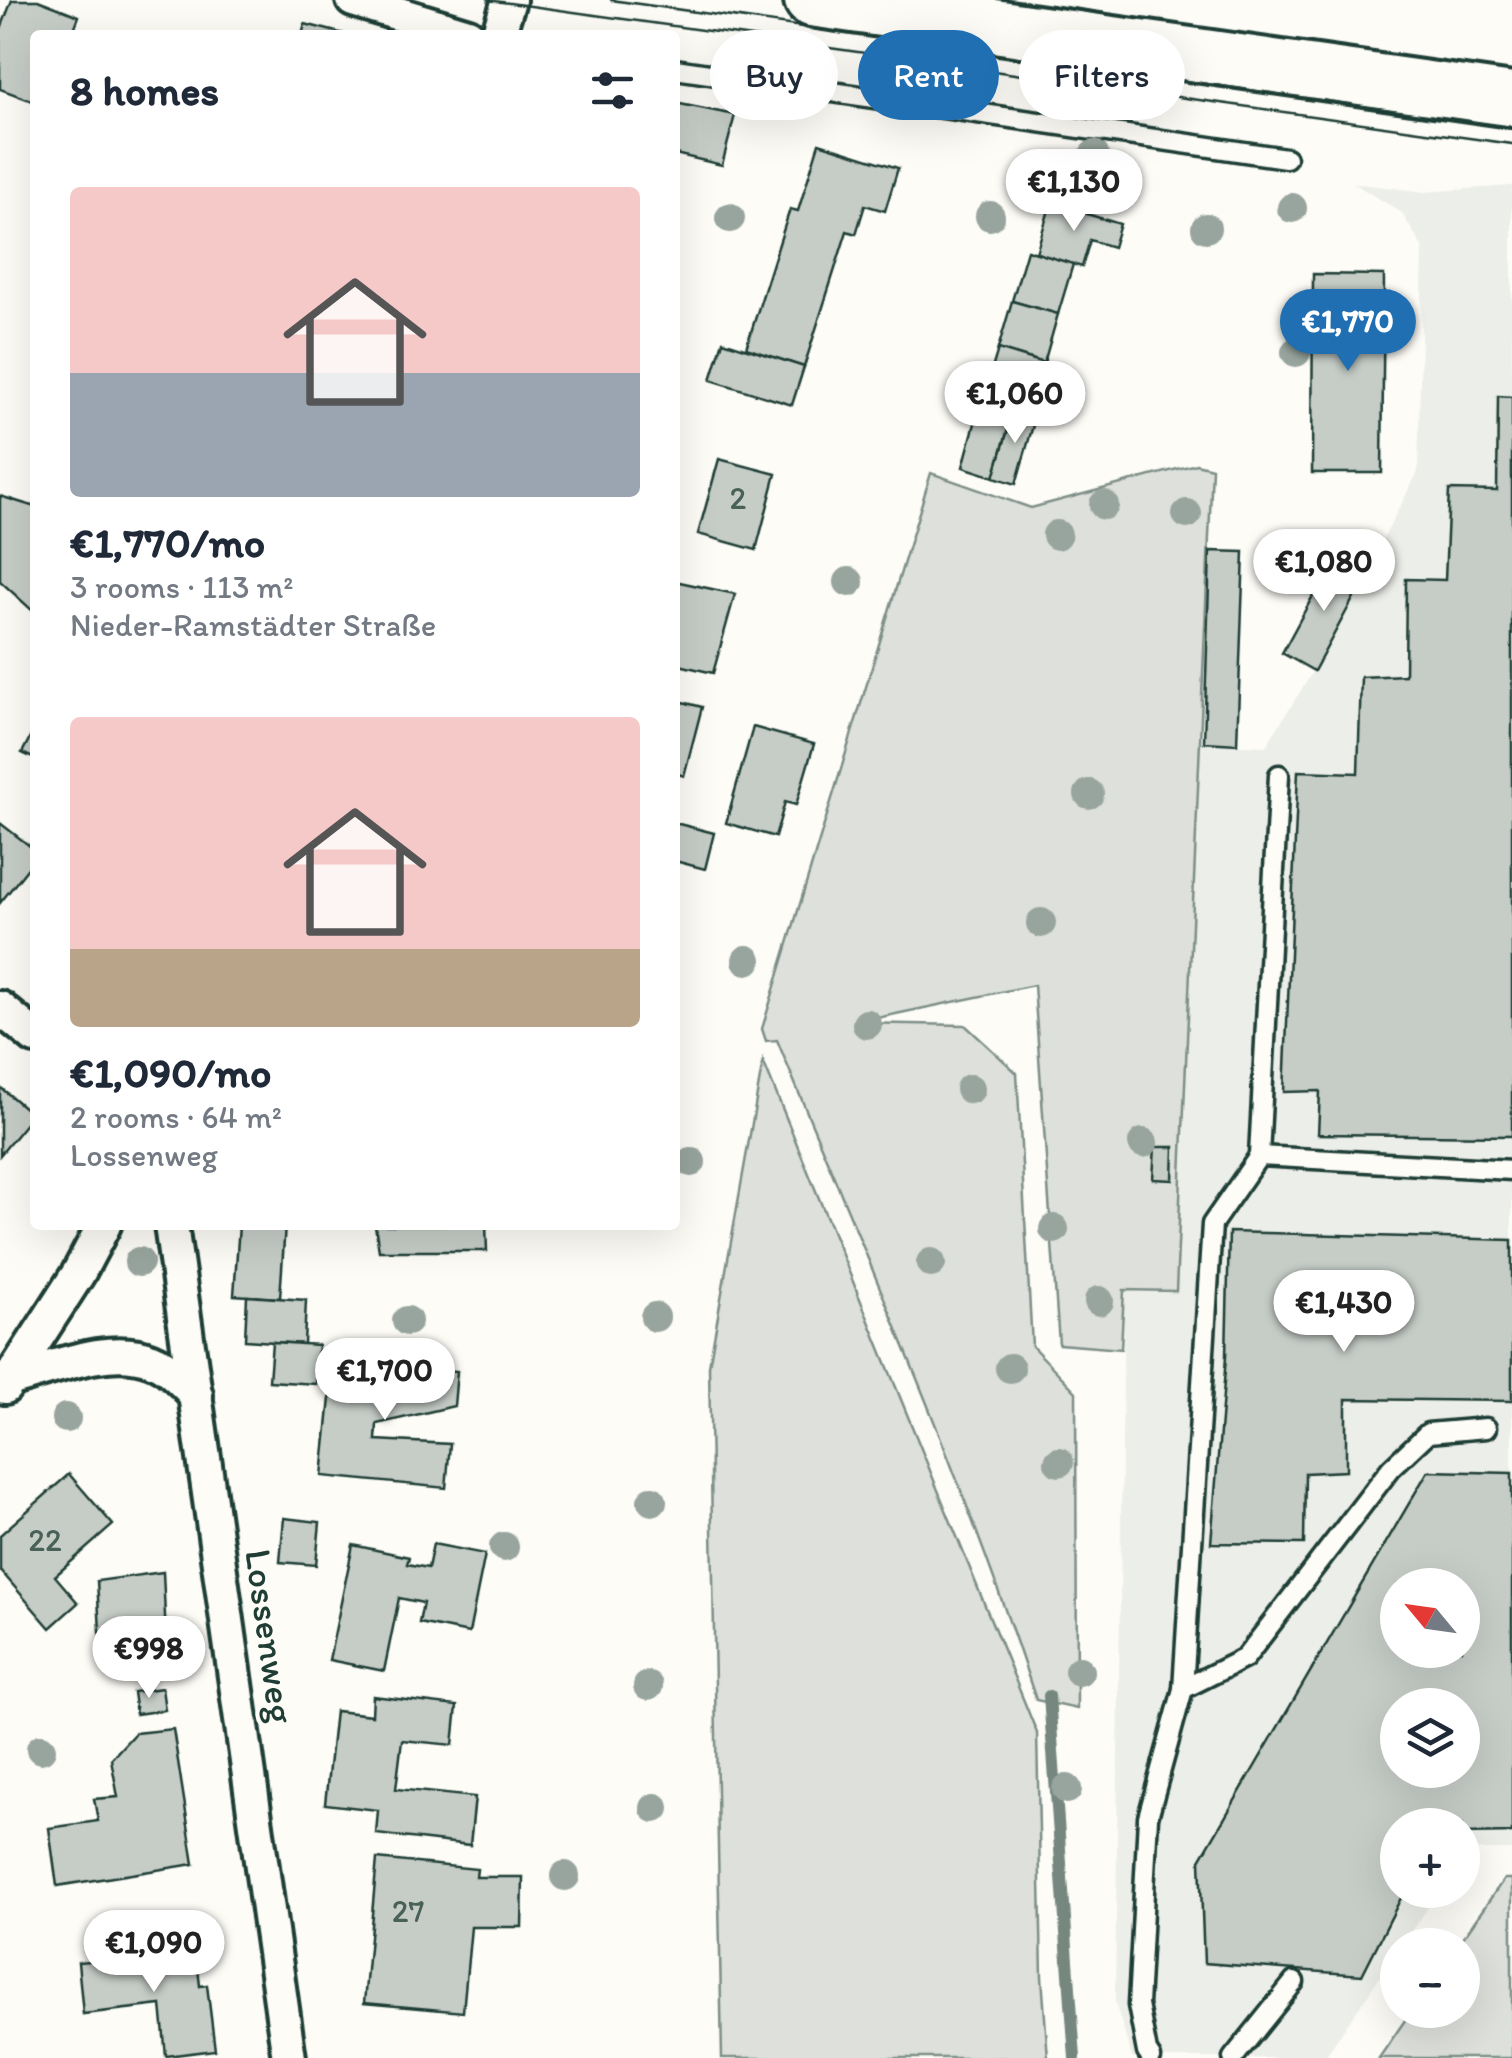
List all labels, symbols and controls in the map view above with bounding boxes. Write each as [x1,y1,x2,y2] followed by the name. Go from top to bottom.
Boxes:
[710,30,838,120] chip: Buy
[858,30,999,120] chip: Rent
[1019,30,1185,120] chip: Filters
[585,63,640,118] icon: filters
[70,65,219,116] text: 8 homes
[993,149,1155,234] pin: €1,130
[1028,162,1120,200] text: €1,130
[265,252,445,432] icon: home
[1267,289,1429,374] pin: €1,770
[1302,302,1394,340] text: €1,770
[934,361,1096,446] pin: €1,060
[966,374,1064,412] text: €1,060
[730,479,747,517] house number: 2
[70,517,265,568] text: €1,770/mo
[1243,529,1405,614] pin: €1,080
[1275,542,1373,580] text: €1,080
[70,568,293,606] text: 3 rooms · 113 m²
[70,606,436,644] text: Nieder-Ramstädter Straße
[265,782,445,962] icon: home
[70,1047,271,1098] text: €1,090/mo
[70,1098,282,1136] text: 2 rooms · 64 m²
[70,1136,218,1174] text: Lossenweg
[1263,1270,1425,1355] pin: €1,430
[1295,1283,1393,1321] text: €1,430
[304,1338,466,1423] pin: €1,700
[337,1351,433,1389] text: €1,700
[28,1521,62,1559] house number: 22
[235,1546,305,1727] street label: Lossenweg
[1380,1568,1480,1668] north arrow
[1380,1568,1480,2028] map controls
[90,1616,208,1701] pin: €998
[114,1629,184,1667] text: €998
[1380,1688,1480,1788] button: layers
[1380,1808,1480,1908] button: +
[392,1892,424,1930] house number: 27
[73,1910,235,1995] pin: €1,090
[106,1923,202,1961] text: €1,090
[1380,1928,1480,2028] button: −

